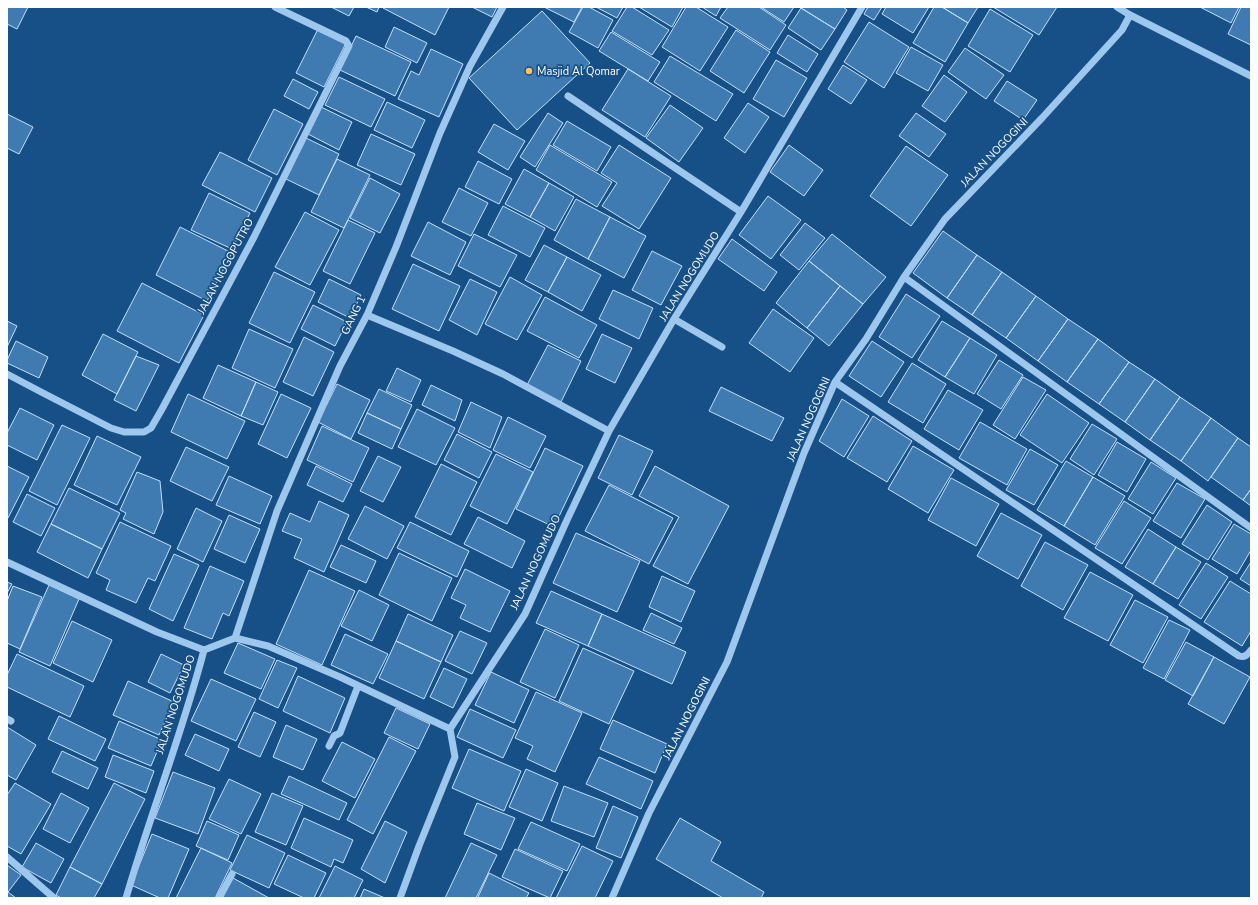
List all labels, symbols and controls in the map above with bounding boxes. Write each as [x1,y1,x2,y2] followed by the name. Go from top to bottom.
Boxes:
[537,64,620,79] place label: Masjid Al Qomar
[524,66,534,76] marker: Masjid Al Qomar
[957,114,1031,191] street label: JALAN NOGOGINI
[193,216,257,318] street label: JALAN NOGOPUTRO
[655,228,723,325] street label: JALAN NOGOMUDO
[338,293,369,337] street label: GANG 1
[783,375,834,465] street label: JALAN NOGOGINI
[506,512,564,613] street label: JALAN NOGOMUDO
[152,653,199,757] street label: JALAN NOGOMUDO
[659,674,714,763] street label: JALAN NOGOGINI

